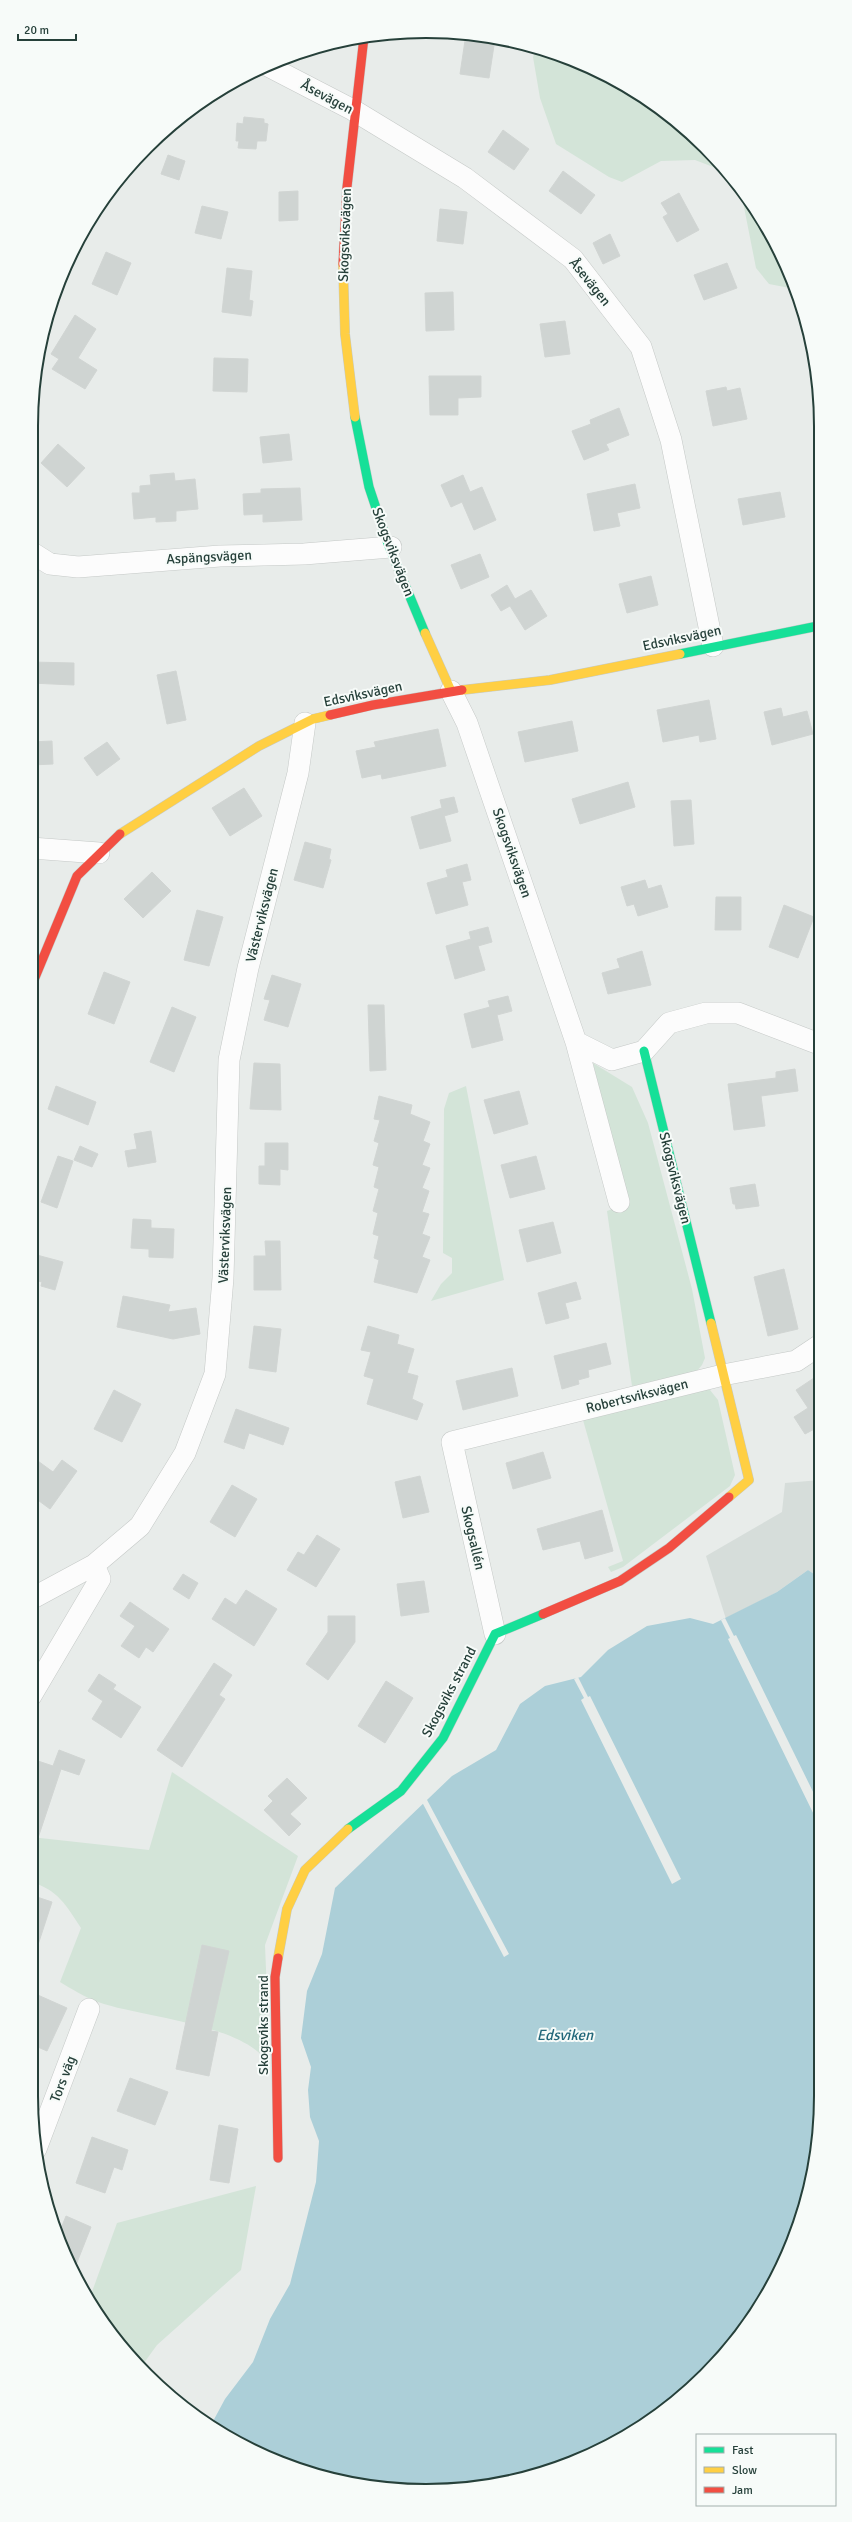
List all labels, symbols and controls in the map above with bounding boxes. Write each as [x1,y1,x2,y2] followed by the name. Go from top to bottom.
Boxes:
[18,16,76,42] scale bar
[24,23,49,38] text: 20 m
[298,76,356,118] street label: Åsevägen
[335,188,355,282] street label: Skogsviksvägen
[565,255,615,309] street label: Åsevägen
[368,505,418,599] street label: Skogsviksvägen
[166,546,252,568] street label: Aspängsvägen
[641,621,723,655] street label: Edsviksvägen
[322,677,404,711] street label: Edsviksvägen
[489,806,535,900] street label: Skogsviksvägen
[242,866,282,964] street label: Västerviksvägen
[655,1130,695,1226] street label: Skogsviksvägen
[215,1186,235,1284] street label: Västerviksvägen
[584,1375,690,1417] street label: Robertsviksvägen
[457,1504,489,1572] street label: Skogsallén
[418,1644,480,1740] street label: Skogsviks strand
[255,1975,272,2075] street label: Skogsviks strand
[537,2026,594,2044] water label: Edsviken
[46,2053,80,2105] street label: Tors väg
[696,2434,836,2506] legend
[732,2443,753,2458] text: Fast
[732,2463,757,2478] text: Slow
[732,2483,753,2498] text: Jam

